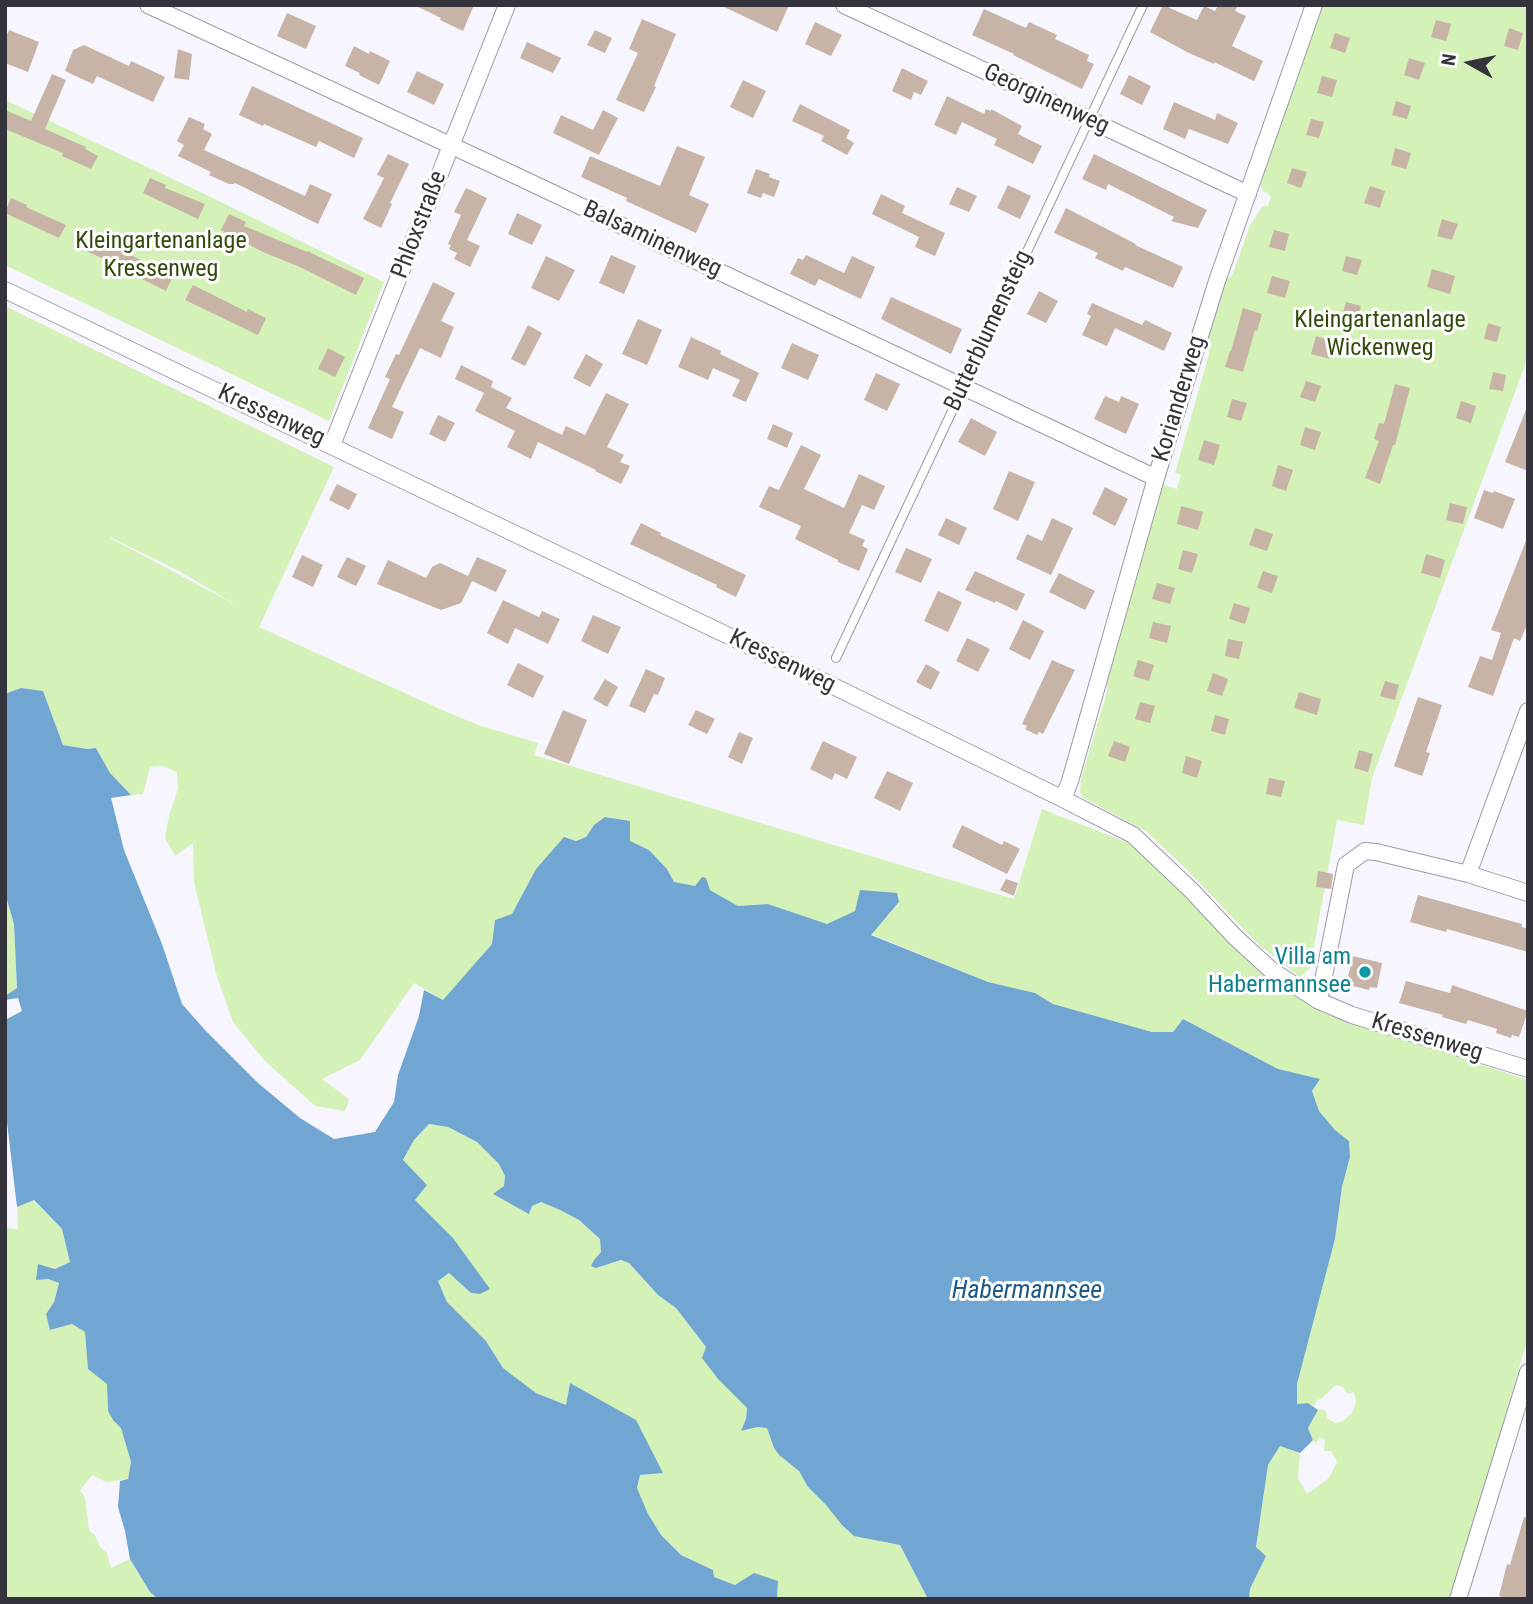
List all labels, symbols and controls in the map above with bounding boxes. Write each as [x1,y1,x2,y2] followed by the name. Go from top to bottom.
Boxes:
[1435,28,1505,98] north arrow
[1436,52,1461,67] text: N
[979,58,1113,142] street label: Georginenweg
[386,167,454,283] street label: Phloxstraße
[578,195,726,285] street label: Balsaminenweg
[75,228,247,284] park label: Kleingartenanlage Kressenweg
[939,246,1039,416] street label: Butterblumensteig
[1294,307,1466,363] park label: Kleingartenanlage Wickenweg
[1147,333,1213,465] street label: Korianderweg
[213,379,329,453] street label: Kressenweg
[724,624,840,700] street label: Kressenweg
[1208,944,1351,1000] place label: Villa am Habermannsee
[1357,964,1373,980] marker: Villa am Habermannsee
[1368,1007,1486,1069] street label: Kressenweg
[952,1275,1102,1307] water label: Habermannsee

